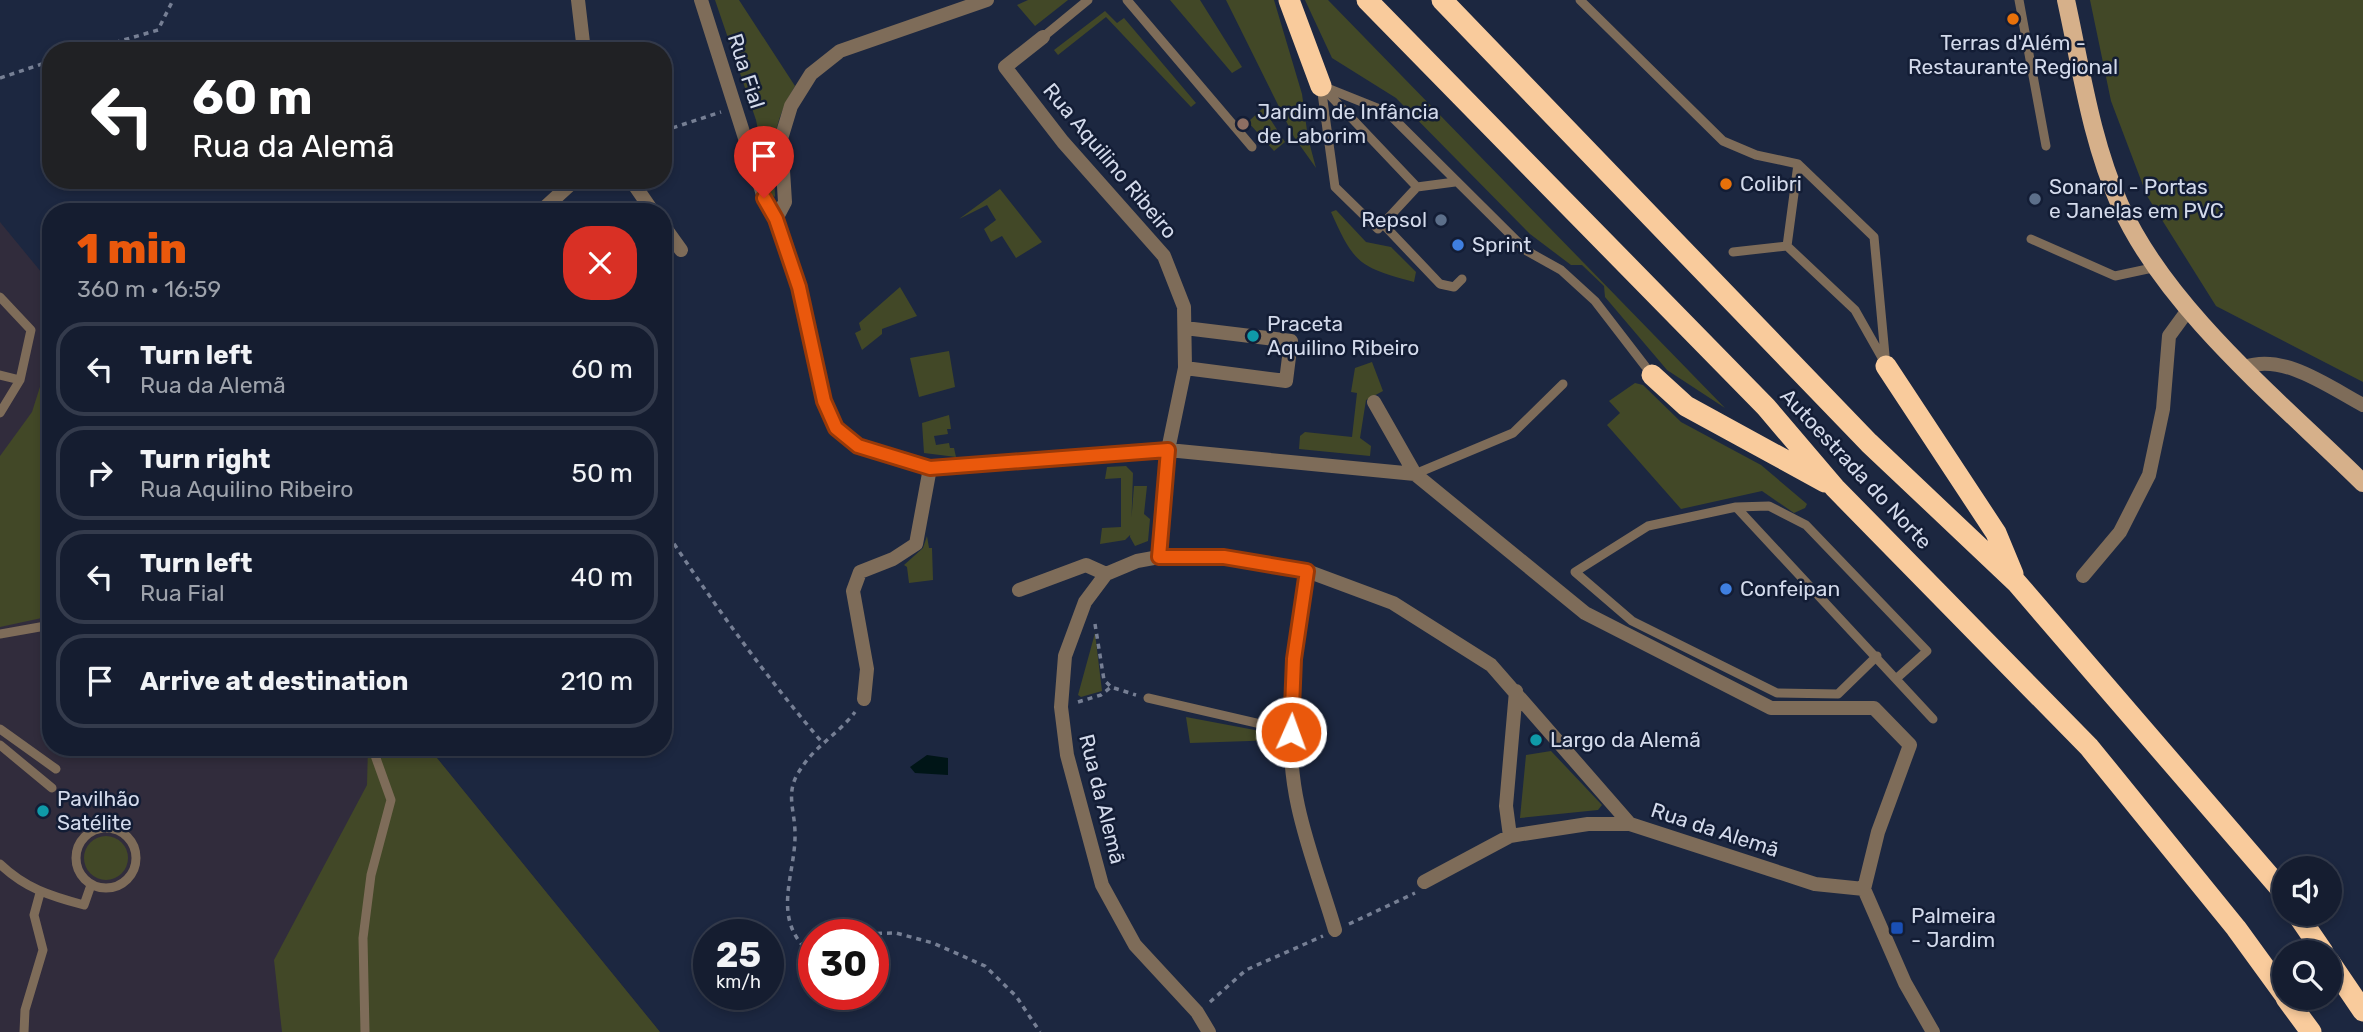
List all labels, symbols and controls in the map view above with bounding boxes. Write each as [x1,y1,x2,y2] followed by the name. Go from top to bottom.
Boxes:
[2005,11,2021,27] marker: Terras d'Além - Restaurante Regional
[723,30,770,111] street label: Rua Fial
[1908,30,2118,79] place label: Terras d'Além - Restaurante Regional
[192,68,313,126] text: 60 m
[77,70,168,161] icon: left
[1038,78,1183,243] street label: Rua Aquilino Ribeiro
[1257,99,1439,148] place label: Jardim de Infância de Laborim
[1235,116,1251,132] marker: Jardim de Infância de Laborim
[734,126,794,198] pin
[192,127,395,165] text: Rua da Alemã
[745,137,783,175] icon: arrive
[1740,171,1802,196] place label: Colibri
[2049,174,2224,223] place label: Sonarol - Portas e Janelas em PVC
[1718,176,1734,192] marker: Colibri
[2027,191,2043,207] marker: Sonarol - Portas e Janelas em PVC
[1361,207,1427,232] place label: Repsol
[1433,212,1449,228] marker: Repsol
[77,224,187,274] text: 1 min
[563,226,637,300] button: close
[1472,232,1531,257] place label: Sprint
[1450,237,1466,253] marker: Sprint
[77,275,221,303] text: 360 m · 16:59
[1267,311,1419,360] place label: Praceta Aquilino Ribeiro
[1245,328,1261,344] marker: Praceta Aquilino Ribeiro
[140,340,252,371] text: Turn left
[81,350,119,388] icon: left
[571,354,633,385] text: 60 m
[140,371,286,399] text: Rua da Alemã
[1775,383,1937,554] street label: Autoestrada do Norte
[140,444,270,475] text: Turn right
[81,454,119,492] icon: right
[572,458,633,489] text: 50 m
[140,475,353,503] text: Rua Aquilino Ribeiro
[140,548,252,579] text: Turn left
[81,558,119,596] icon: left
[571,562,633,593] text: 40 m
[1740,576,1840,601] place label: Confeipan
[140,579,225,607] text: Rua Fial
[1718,581,1734,597] marker: Confeipan
[81,662,119,700] icon: arrive
[140,666,408,697] text: Arrive at destination
[561,666,633,697] text: 210 m
[1254,695,1328,769] position arrow
[1550,727,1701,752] place label: Largo da Alemã
[1074,731,1131,866] street label: Rua da Alemã
[1528,732,1544,748] marker: Largo da Alemã
[57,786,140,835] place label: Pavilhão Satélite
[1648,797,1782,862] street label: Rua da Alemã
[35,803,51,819] marker: Pavilhão Satélite
[2272,856,2342,1010] map controls
[2272,856,2342,926] button: sound
[1911,903,1996,952] place label: Palmeira - Jardim
[798,919,889,1010] speed limit sign: 30
[1889,920,1905,936] marker: Palmeira - Jardim
[716,934,761,976] text: 25
[2272,940,2342,1010] button: search
[716,971,761,993] text: km/h

